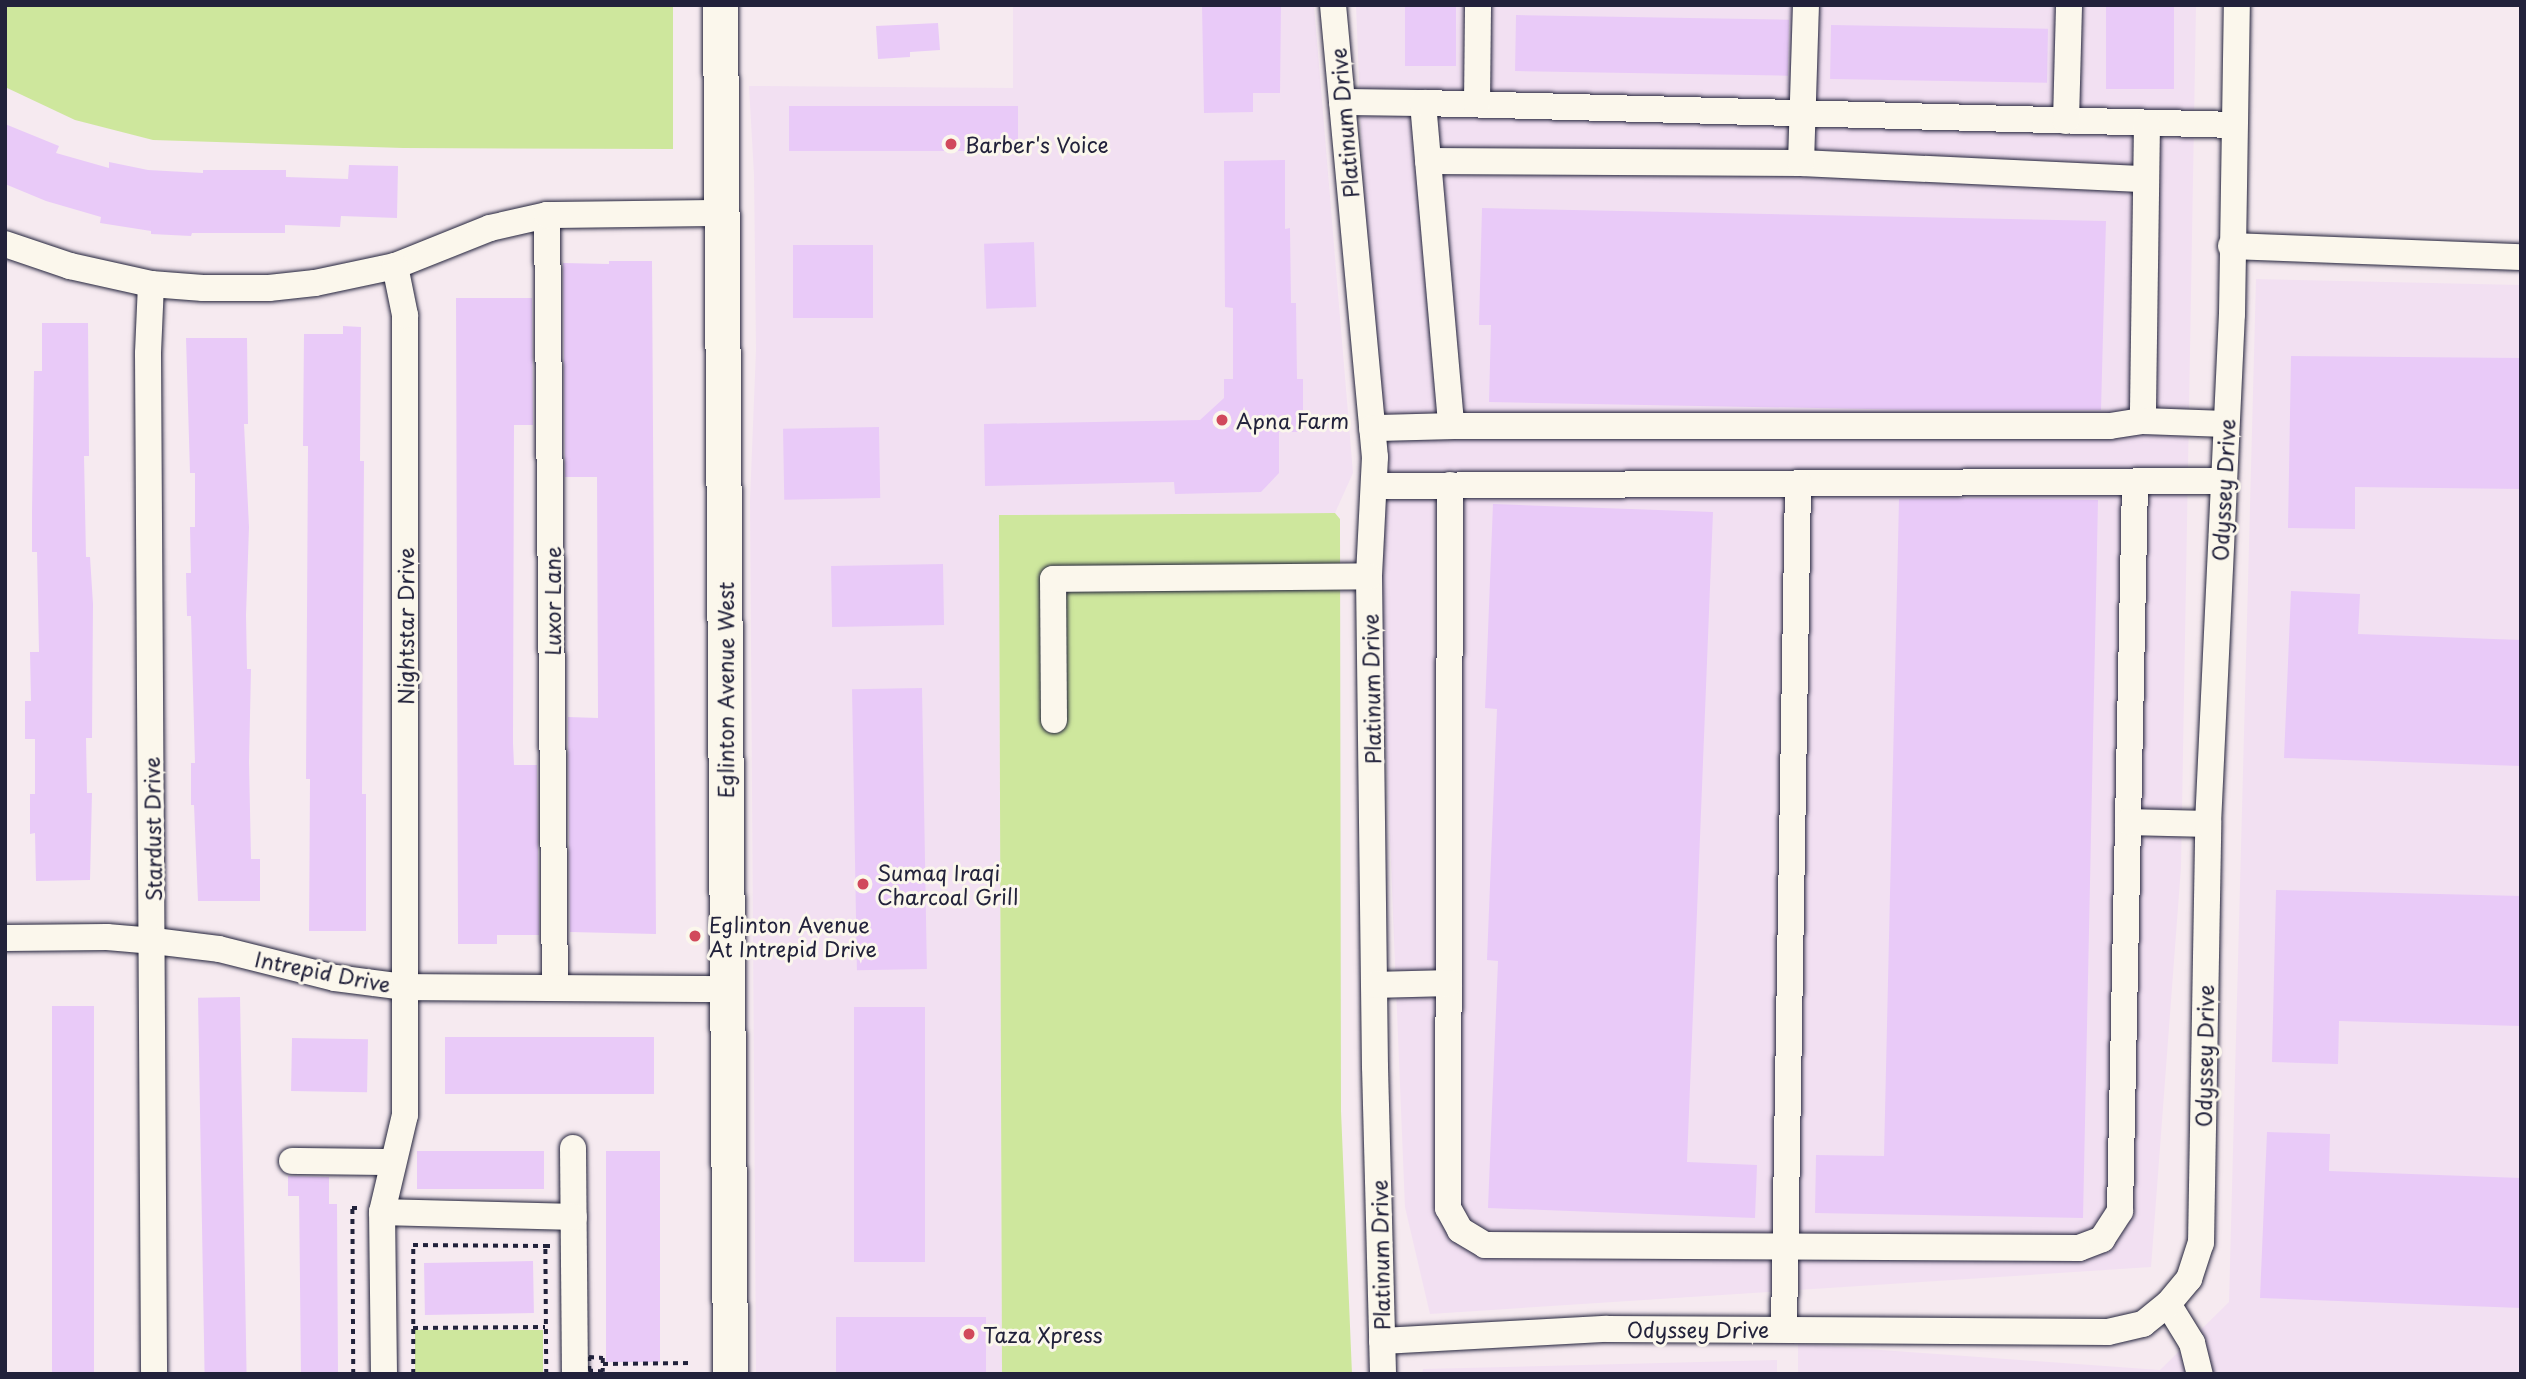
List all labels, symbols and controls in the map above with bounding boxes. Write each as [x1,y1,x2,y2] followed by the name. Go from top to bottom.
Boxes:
[1325,47,1363,199] street label: Platinum Drive
[965,131,1109,157] place label: Barber's Voice
[943,136,959,152] marker: Barber's Voice
[1236,407,1350,433] place label: Apna Farm
[1214,412,1230,428] marker: Apna Farm
[2207,418,2239,562] street label: Odyssey Drive
[539,546,565,656] street label: Luxor Lane
[392,547,418,705] street label: Nightstar Drive
[712,582,738,798] street label: Eglinton Avenue West
[1357,614,1385,764] street label: Platinum Drive
[138,756,166,902] street label: Stardust Drive
[877,859,1019,909] place label: Sumaq Iraqi Charcoal Grill
[855,876,871,892] marker: Sumaq Iraqi Charcoal Grill
[709,911,880,961] place label: Eglinton Avenue At Intrepid Drive
[687,928,703,944] marker: Eglinton Avenue At Intrepid Drive
[252,945,394,997] street label: Intrepid Drive
[2190,984,2218,1128] street label: Odyssey Drive
[1366,1180,1394,1330] street label: Platinum Drive
[1626,1316,1770,1342] street label: Odyssey Drive
[983,1321,1104,1347] place label: Taza Xpress
[961,1326,977,1342] marker: Taza Xpress

